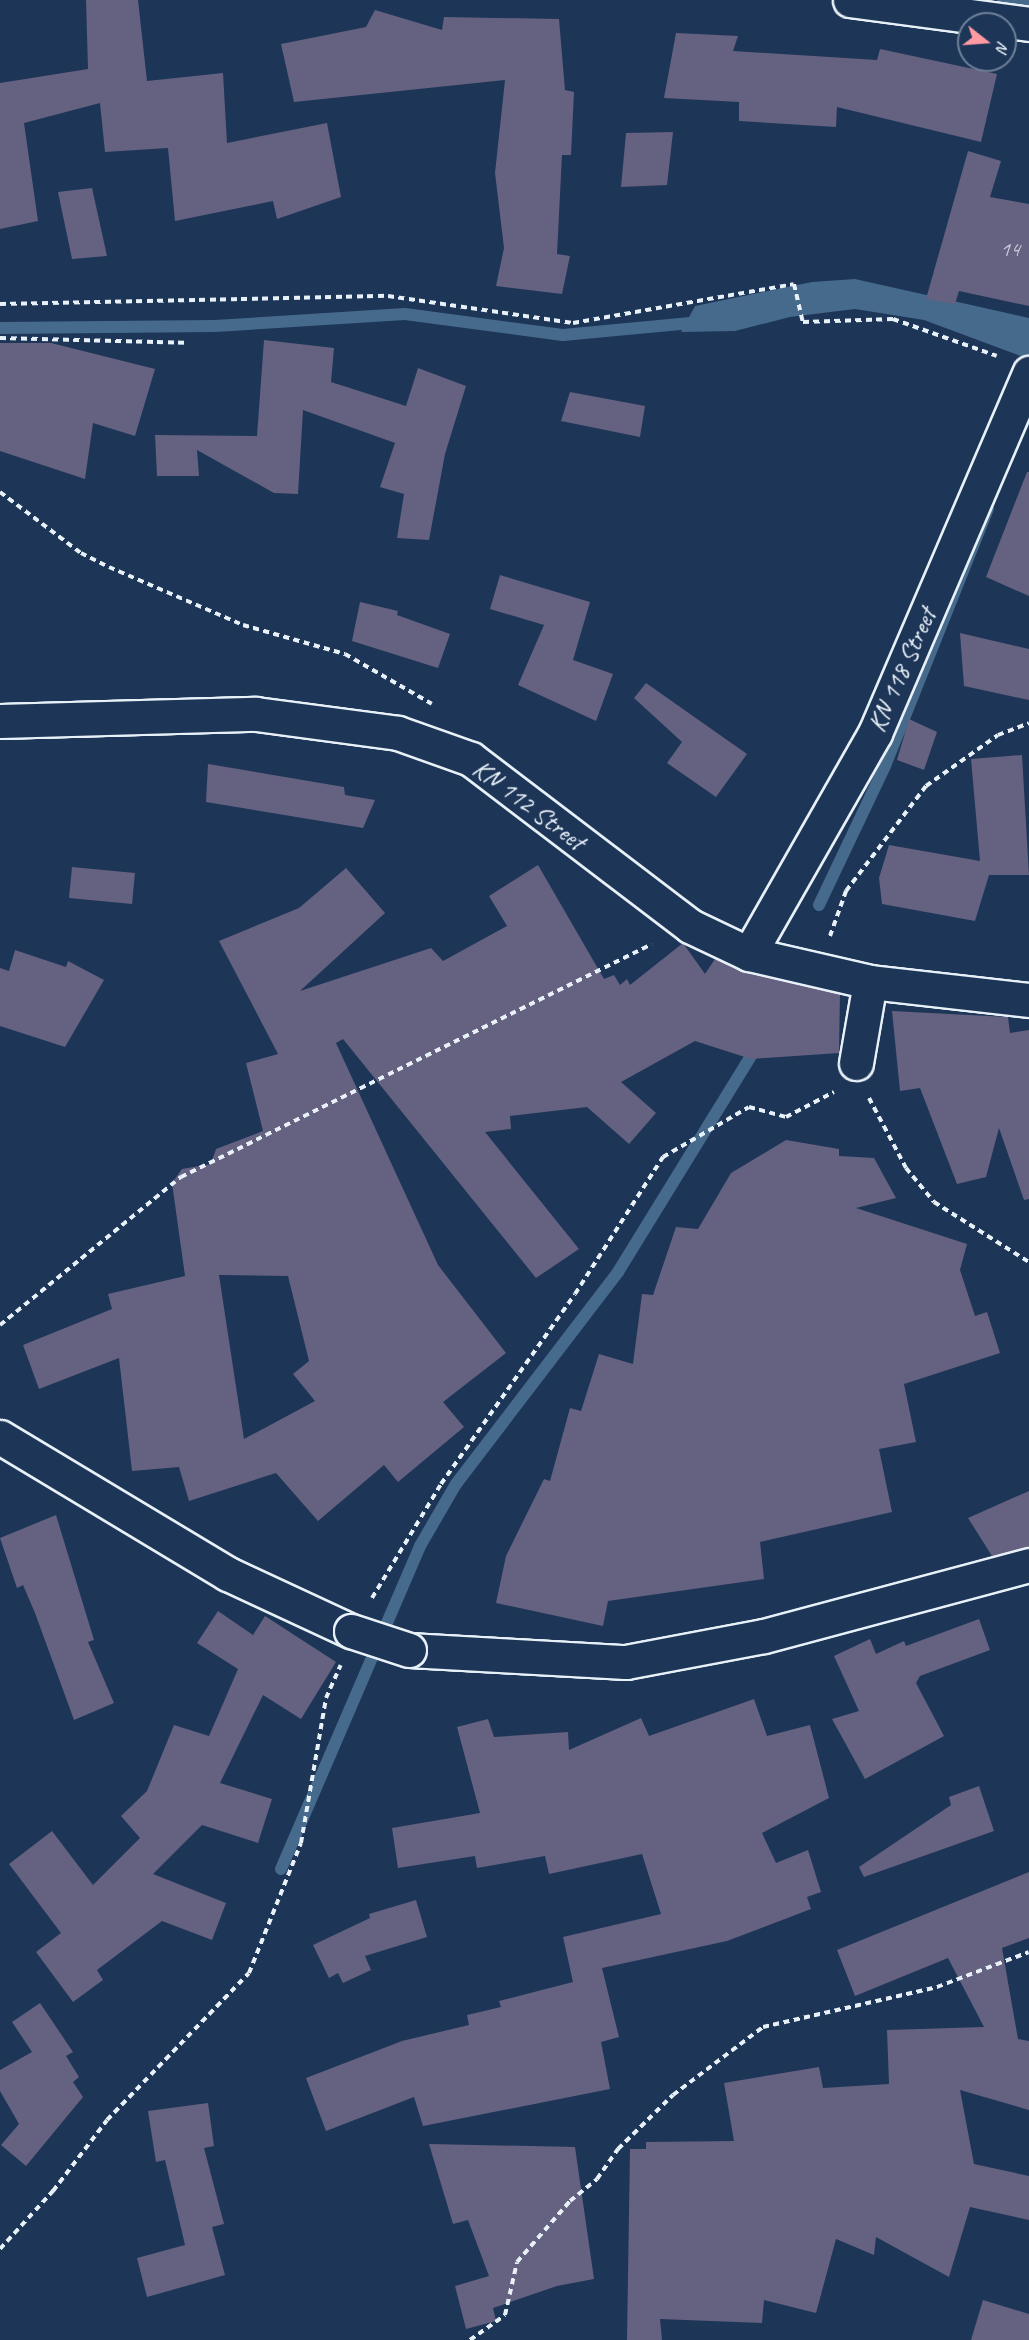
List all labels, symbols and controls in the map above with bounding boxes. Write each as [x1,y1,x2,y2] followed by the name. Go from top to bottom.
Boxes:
[957,12,1017,72] north arrow
[991,39,1013,54] text: N
[1000,237,1020,263] house number: 14
[861,603,943,737] street label: KN 118 Street
[467,753,591,857] street label: KN 112 Street

